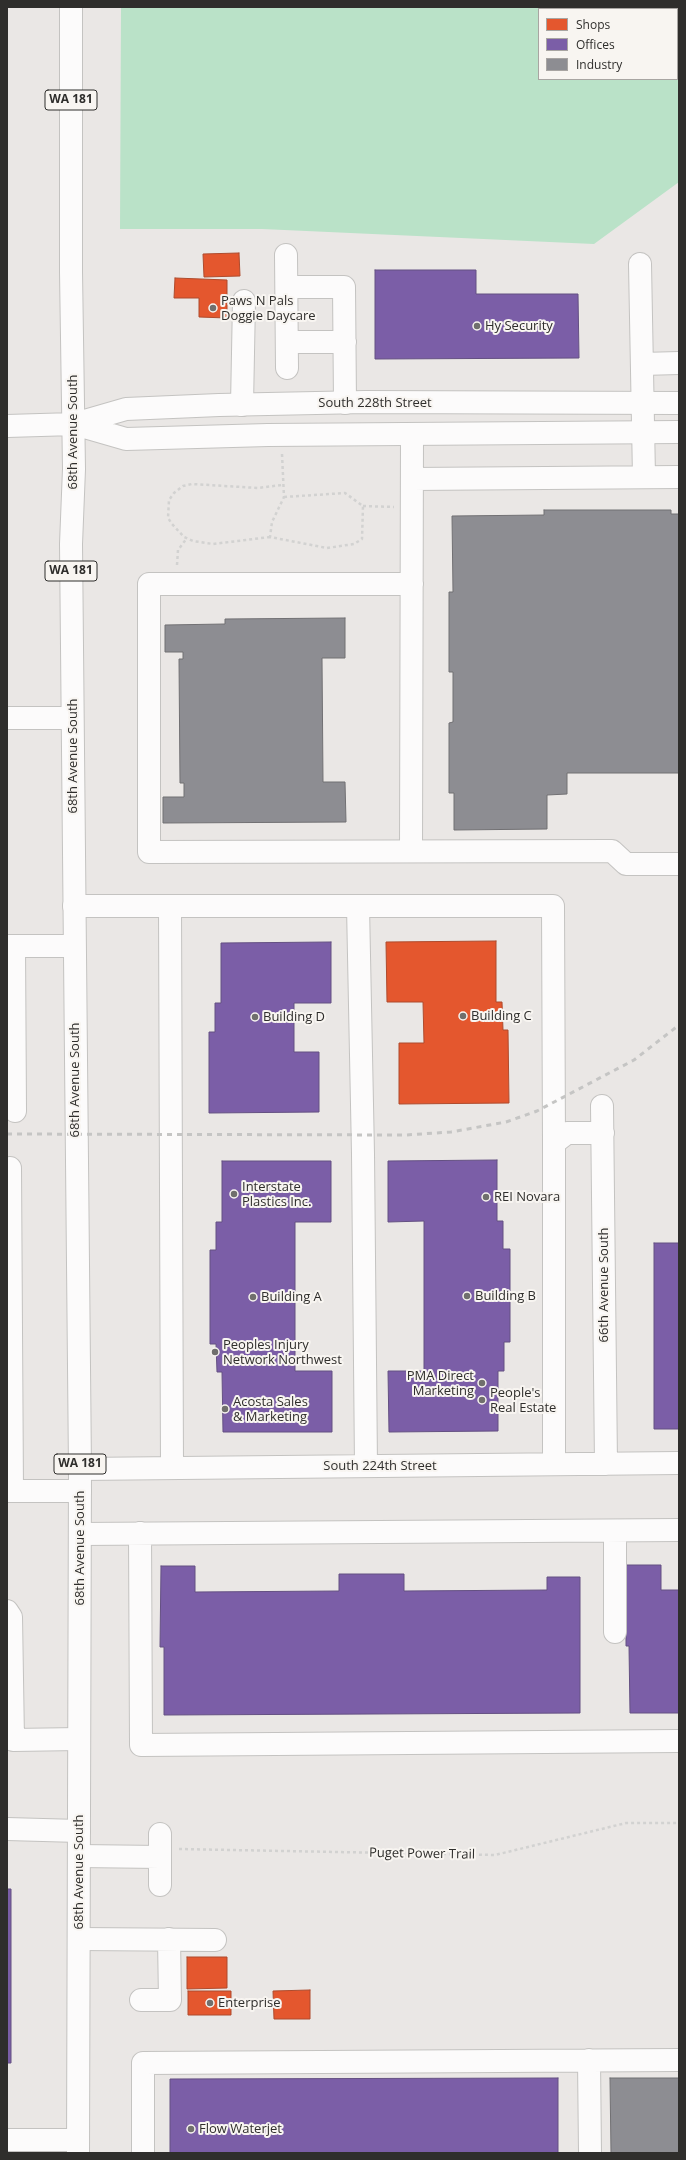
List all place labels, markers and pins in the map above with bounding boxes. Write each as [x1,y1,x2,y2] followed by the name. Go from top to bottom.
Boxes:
[221,293,316,324] place label: Paws N Pals Doggie Daycare
[208,303,218,313] marker: Paws N Pals Doggie Daycare
[485,318,553,334] place label: Hy Security
[472,321,482,331] marker: Hy Security
[471,1008,532,1024] place label: Building C
[263,1009,325,1025] place label: Building D
[458,1011,468,1021] marker: Building C
[250,1012,260,1022] marker: Building D
[242,1179,311,1210] place label: Interstate Plastics Inc.
[229,1189,239,1199] marker: Interstate Plastics Inc.
[494,1189,560,1205] place label: REI Novara
[481,1192,491,1202] marker: REI Novara
[475,1288,536,1304] place label: Building B
[261,1289,322,1305] place label: Building A
[462,1291,472,1301] marker: Building B
[248,1292,258,1302] marker: Building A
[223,1337,342,1368] place label: Peoples Injury Network Northwest
[210,1347,220,1357] marker: Peoples Injury Network Northwest
[407,1368,474,1399] place label: PMA Direct Marketing
[477,1378,487,1388] marker: PMA Direct Marketing
[490,1385,556,1416] place label: People's Real Estate
[233,1394,308,1425] place label: Acosta Sales & Marketing
[477,1395,487,1405] marker: People's Real Estate
[220,1404,230,1414] marker: Acosta Sales & Marketing
[218,1995,280,2011] place label: Enterprise
[205,1998,215,2008] marker: Enterprise
[199,2121,282,2137] place label: Flow Waterjet
[186,2124,196,2134] marker: Flow Waterjet

